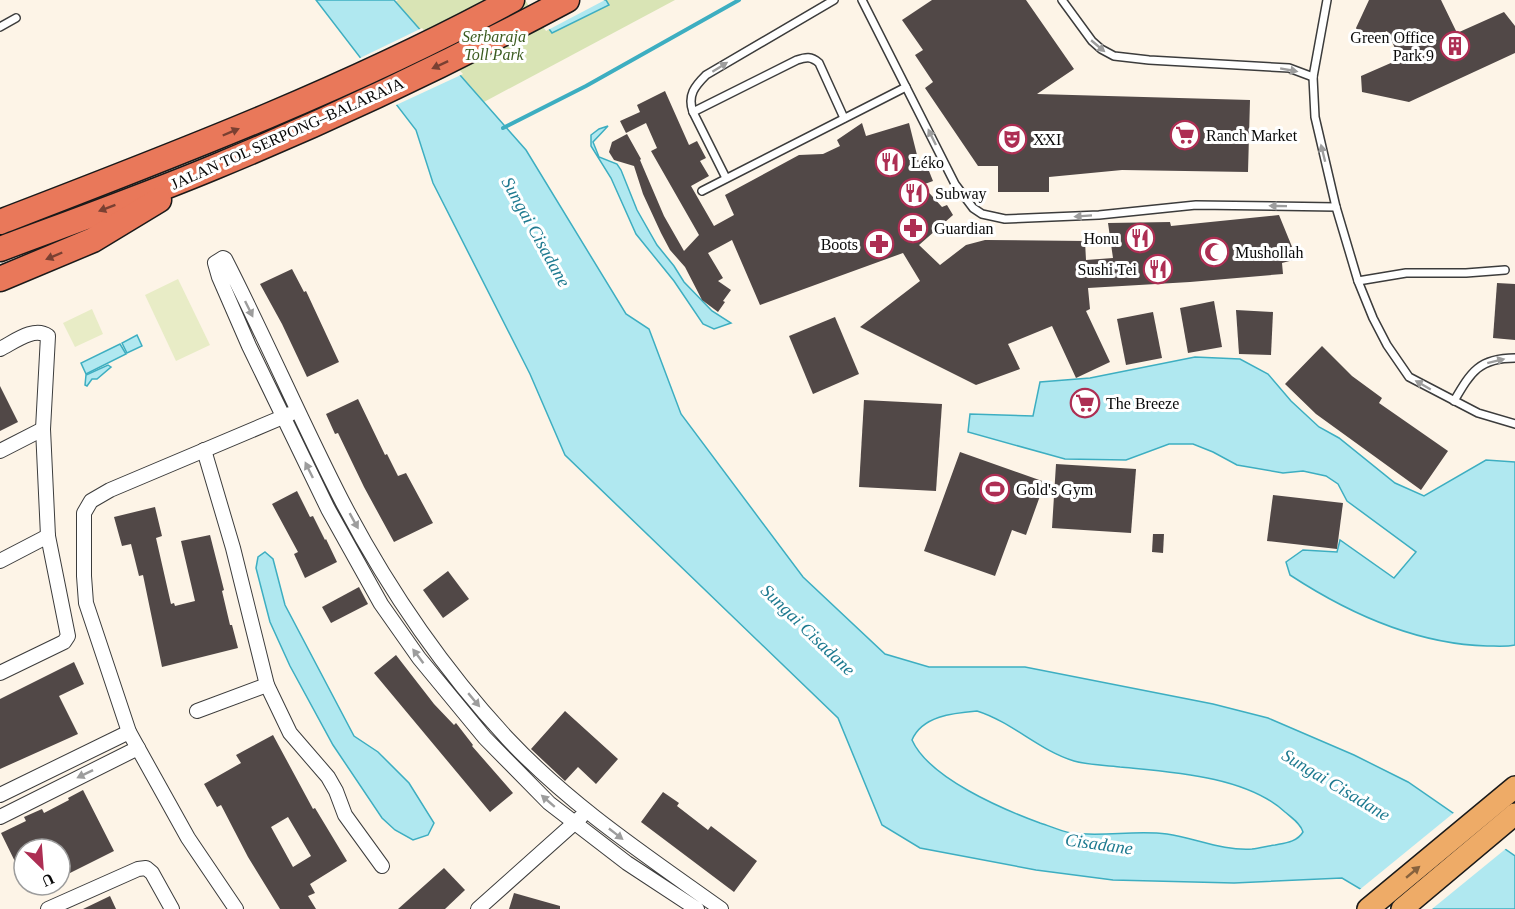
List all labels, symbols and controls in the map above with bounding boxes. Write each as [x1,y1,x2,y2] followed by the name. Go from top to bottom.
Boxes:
[462,28,526,63] park label: Serbaraja Toll Park
[1350,29,1434,64] place label: Green Office Park 9
[1439,30,1471,62] building icon: Green Office Park 9
[1090,39,1106,52] one-way arrow
[432,61,449,70] one-way arrow
[712,61,728,72] one-way arrow
[1280,66,1299,75] one-way arrow
[168,74,407,193] street label: JALAN TOL SERPONG–BALARAJA
[1169,119,1201,151] supermarket icon: Ranch Market
[996,123,1028,155] theatre icon: XXI
[222,127,240,137] one-way arrow
[1206,127,1298,144] place label: Ranch Market
[927,129,936,146] one-way arrow
[1033,131,1061,148] place label: XXI
[1317,144,1327,162] one-way arrow
[874,146,906,178] restaurant icon: Léko
[911,154,944,171] place label: Léko
[498,174,574,290] water label: Sungai Cisadane
[898,177,930,209] restaurant icon: Subway
[935,185,987,203] place label: Subway
[1268,201,1287,211] one-way arrow
[98,204,116,214] one-way arrow
[1074,211,1093,220] one-way arrow
[897,212,929,244] pharmacy icon: Guardian
[934,220,994,237] place label: Guardian
[1124,222,1156,254] restaurant icon: Honu
[863,228,895,260] pharmacy icon: Boots
[1083,230,1119,247] place label: Honu
[821,236,858,253] place label: Boots
[1198,236,1230,268] mosque icon: Mushollah
[1235,244,1303,261] place label: Mushollah
[45,252,63,262] one-way arrow
[1142,253,1174,285] restaurant icon: Sushi Tei
[1078,261,1138,278] place label: Sushi Tei
[244,300,254,317] one-way arrow
[1487,355,1505,365] one-way arrow
[1414,380,1431,390] one-way arrow
[1069,387,1101,419] supermarket icon: The Breeze
[1106,395,1179,412] place label: The Breeze
[304,462,314,479] one-way arrow
[979,473,1011,505] sports icon: Gold's Gym
[1016,481,1094,499] place label: Gold's Gym
[348,513,358,530] one-way arrow
[757,580,859,680] water label: Sungai Cisadane
[412,649,424,665] one-way arrow
[468,692,481,708] one-way arrow
[1278,745,1394,825] water label: Sungai Cisadane
[77,770,94,779] one-way arrow
[541,795,556,808] one-way arrow
[608,827,623,839] one-way arrow
[1064,829,1134,859] water label: Cisadane
[12,837,72,897] north arrow
[1405,865,1421,878] one-way arrow
[39,870,57,890] text: U

